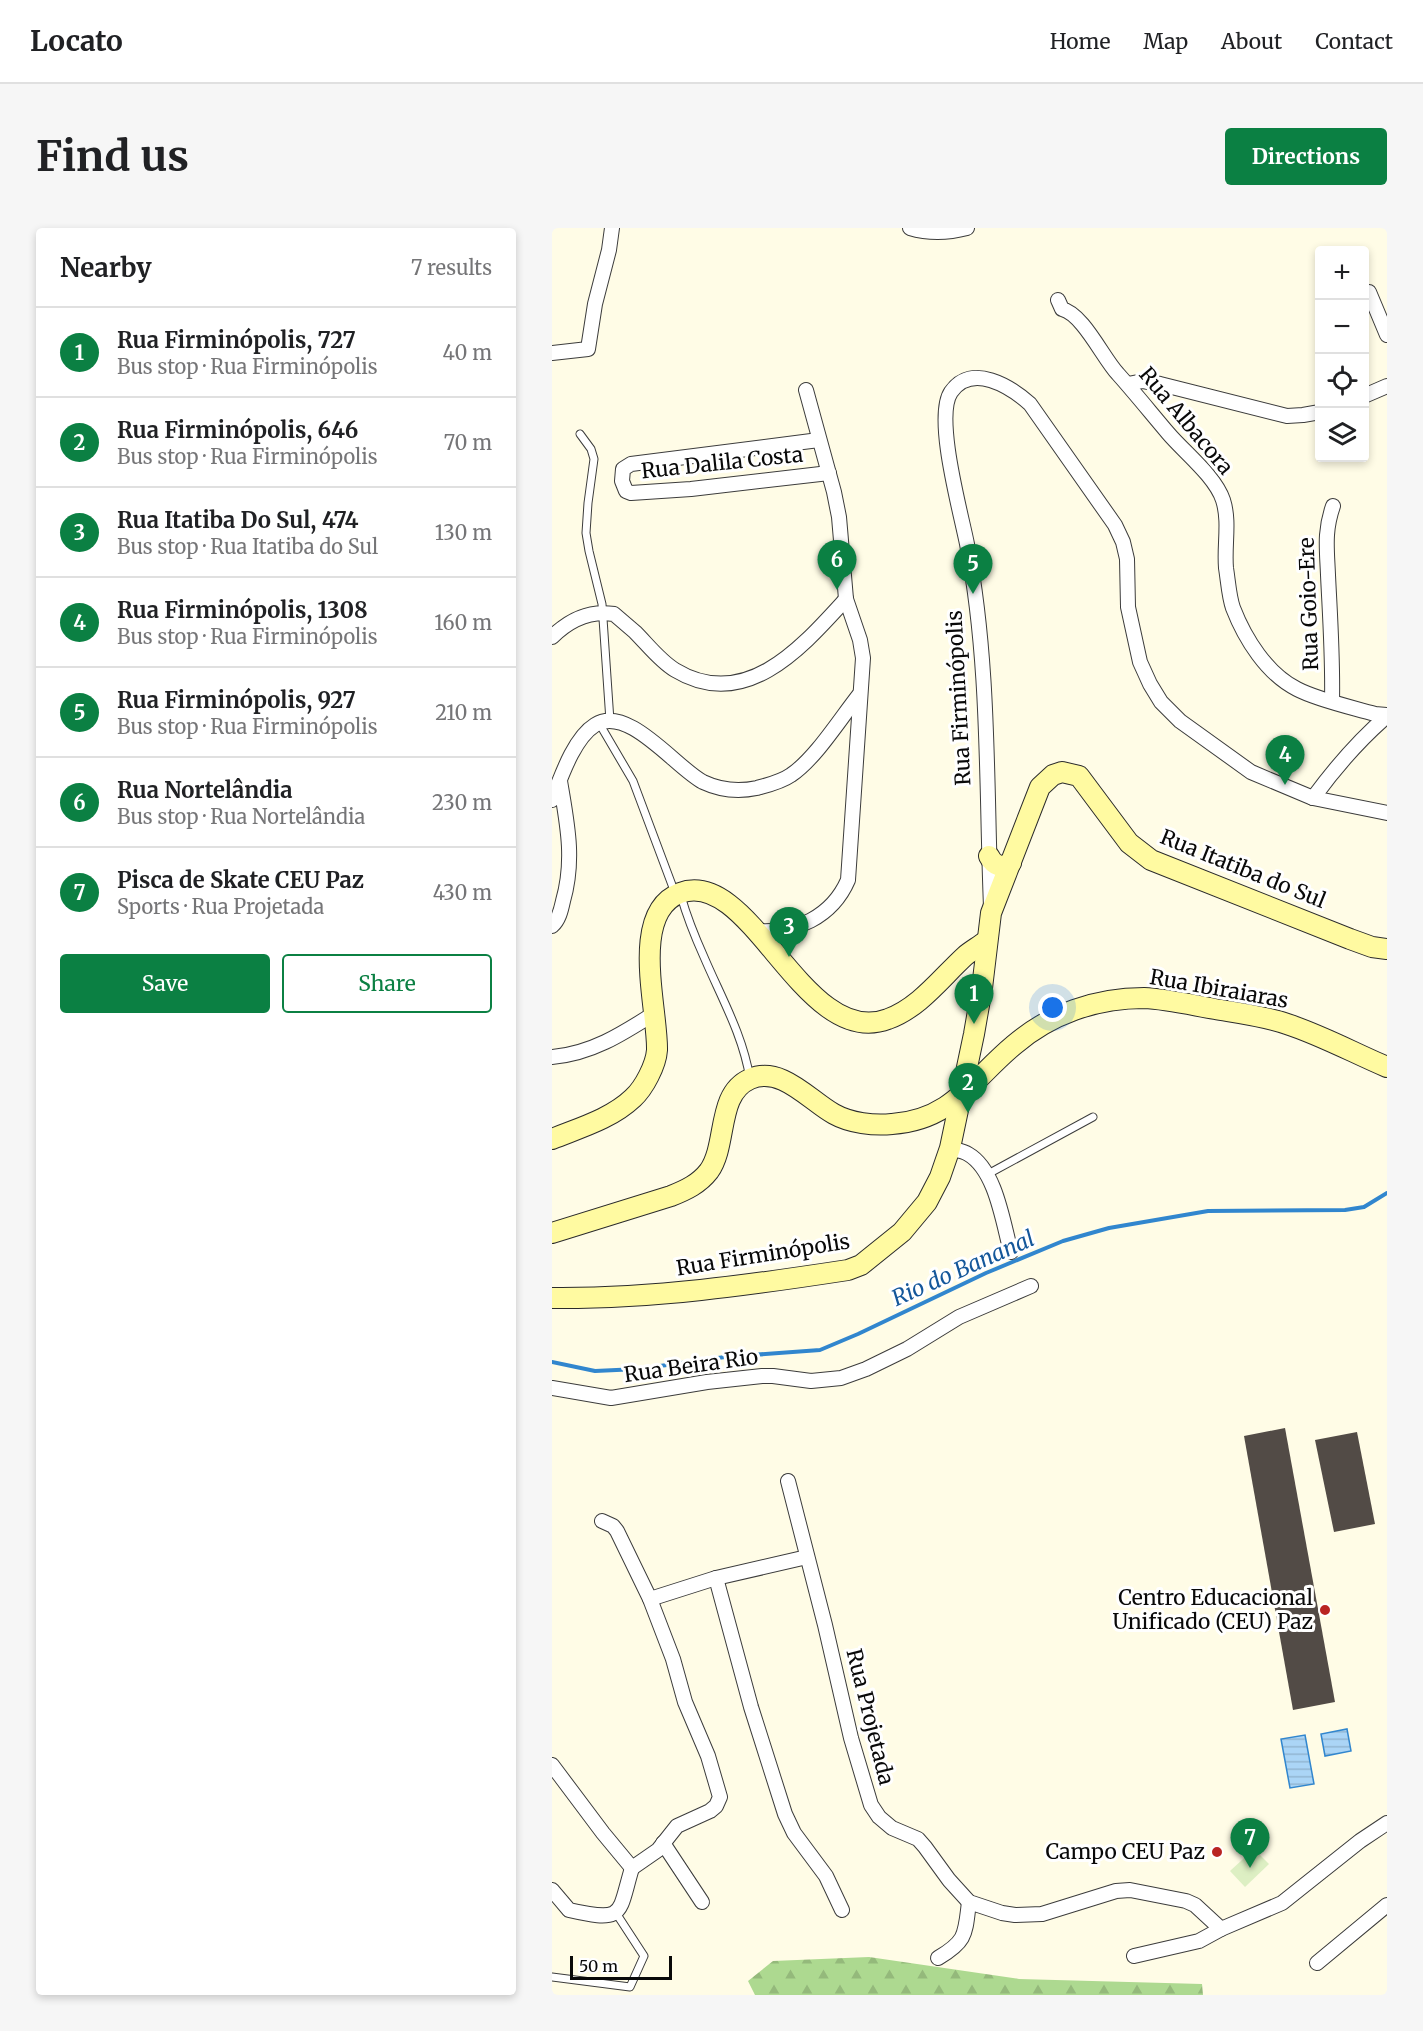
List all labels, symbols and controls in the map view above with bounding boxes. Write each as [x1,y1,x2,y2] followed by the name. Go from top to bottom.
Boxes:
[30,23,123,59] text: Locato
[1050,28,1110,55] text: Home
[1143,28,1188,55] text: Map
[1221,28,1282,55] text: About
[1315,28,1393,55] text: Contact
[1225,128,1387,185] button: Directions
[36,130,189,182] text: Find us
[1315,246,1369,462] map controls
[1315,246,1369,300] button: +
[60,251,152,284] text: Nearby
[411,255,492,280] text: 7 results
[1315,300,1369,354] button: −
[117,326,356,354] text: Rua Firminópolis, 727
[75,340,84,365] text: 1
[442,340,492,365] text: 40 m
[117,354,378,379] text: Bus stop · Rua Firminópolis
[1315,354,1369,408] button: locate
[1134,361,1239,480] street label: Rua Albacora
[1315,408,1369,462] button: layers
[117,416,358,444] text: Rua Firminópolis, 646
[74,430,85,455] text: 2
[444,430,492,455] text: 70 m
[640,441,804,484] street label: Rua Dalila Costa
[117,444,378,469] text: Bus stop · Rua Firminópolis
[117,506,358,534] text: Rua Itatiba Do Sul, 474
[74,520,85,545] text: 3
[435,520,492,545] text: 130 m
[117,534,378,559] text: Bus stop · Rua Itatiba do Sul
[1293,537,1324,671] street label: Rua Goio-Ere
[818,540,856,590] pin: 6
[954,544,992,594] pin: 5
[117,596,368,624] text: Rua Firminópolis, 1308
[73,610,86,635] text: 4
[434,610,492,635] text: 160 m
[940,610,977,786] street label: Rua Firminópolis
[117,624,378,649] text: Bus stop · Rua Firminópolis
[117,686,356,714] text: Rua Firminópolis, 927
[74,700,85,725] text: 5
[435,700,492,725] text: 210 m
[117,714,378,739] text: Bus stop · Rua Firminópolis
[1266,736,1304,785] pin: 4
[117,776,293,804] text: Rua Nortelândia
[73,790,86,815] text: 6
[432,790,492,815] text: 230 m
[117,804,365,829] text: Bus stop · Rua Nortelândia
[1156,823,1330,914] street label: Rua Itatiba do Sul
[117,866,364,894] text: Pisca de Skate CEU Paz
[74,880,86,905] text: 7
[433,880,492,905] text: 430 m
[117,894,324,919] text: Sports · Rua Projetada
[770,908,808,957] pin: 3
[60,954,270,1013] button: Save
[282,954,492,1013] button: Share
[1148,963,1291,1014] street label: Rua Ibiraiaras
[954,974,994,1024] pin: 1
[1038,993,1067,1022] your location
[948,1064,988,1113] pin: 2
[887,1224,1039,1312] water label: Rio do Bananal
[674,1227,852,1282] street label: Rua Firminópolis
[622,1343,760,1388] street label: Rua Beira Rio
[1113,1584,1313,1635] place label: Centro Educacional Unificado (CEU) Paz
[1318,1603,1332,1617] marker: Centro Educacional Unificado (CEU) Paz
[841,1646,900,1788] street label: Rua Projetada
[1230,1818,1270,1868] pin: 7
[1045,1838,1205,1865] place label: Campo CEU Paz
[1210,1845,1224,1859] marker: Campo CEU Paz
[570,1953,672,1980] scale bar
[579,1956,618,1976] text: 50 m

